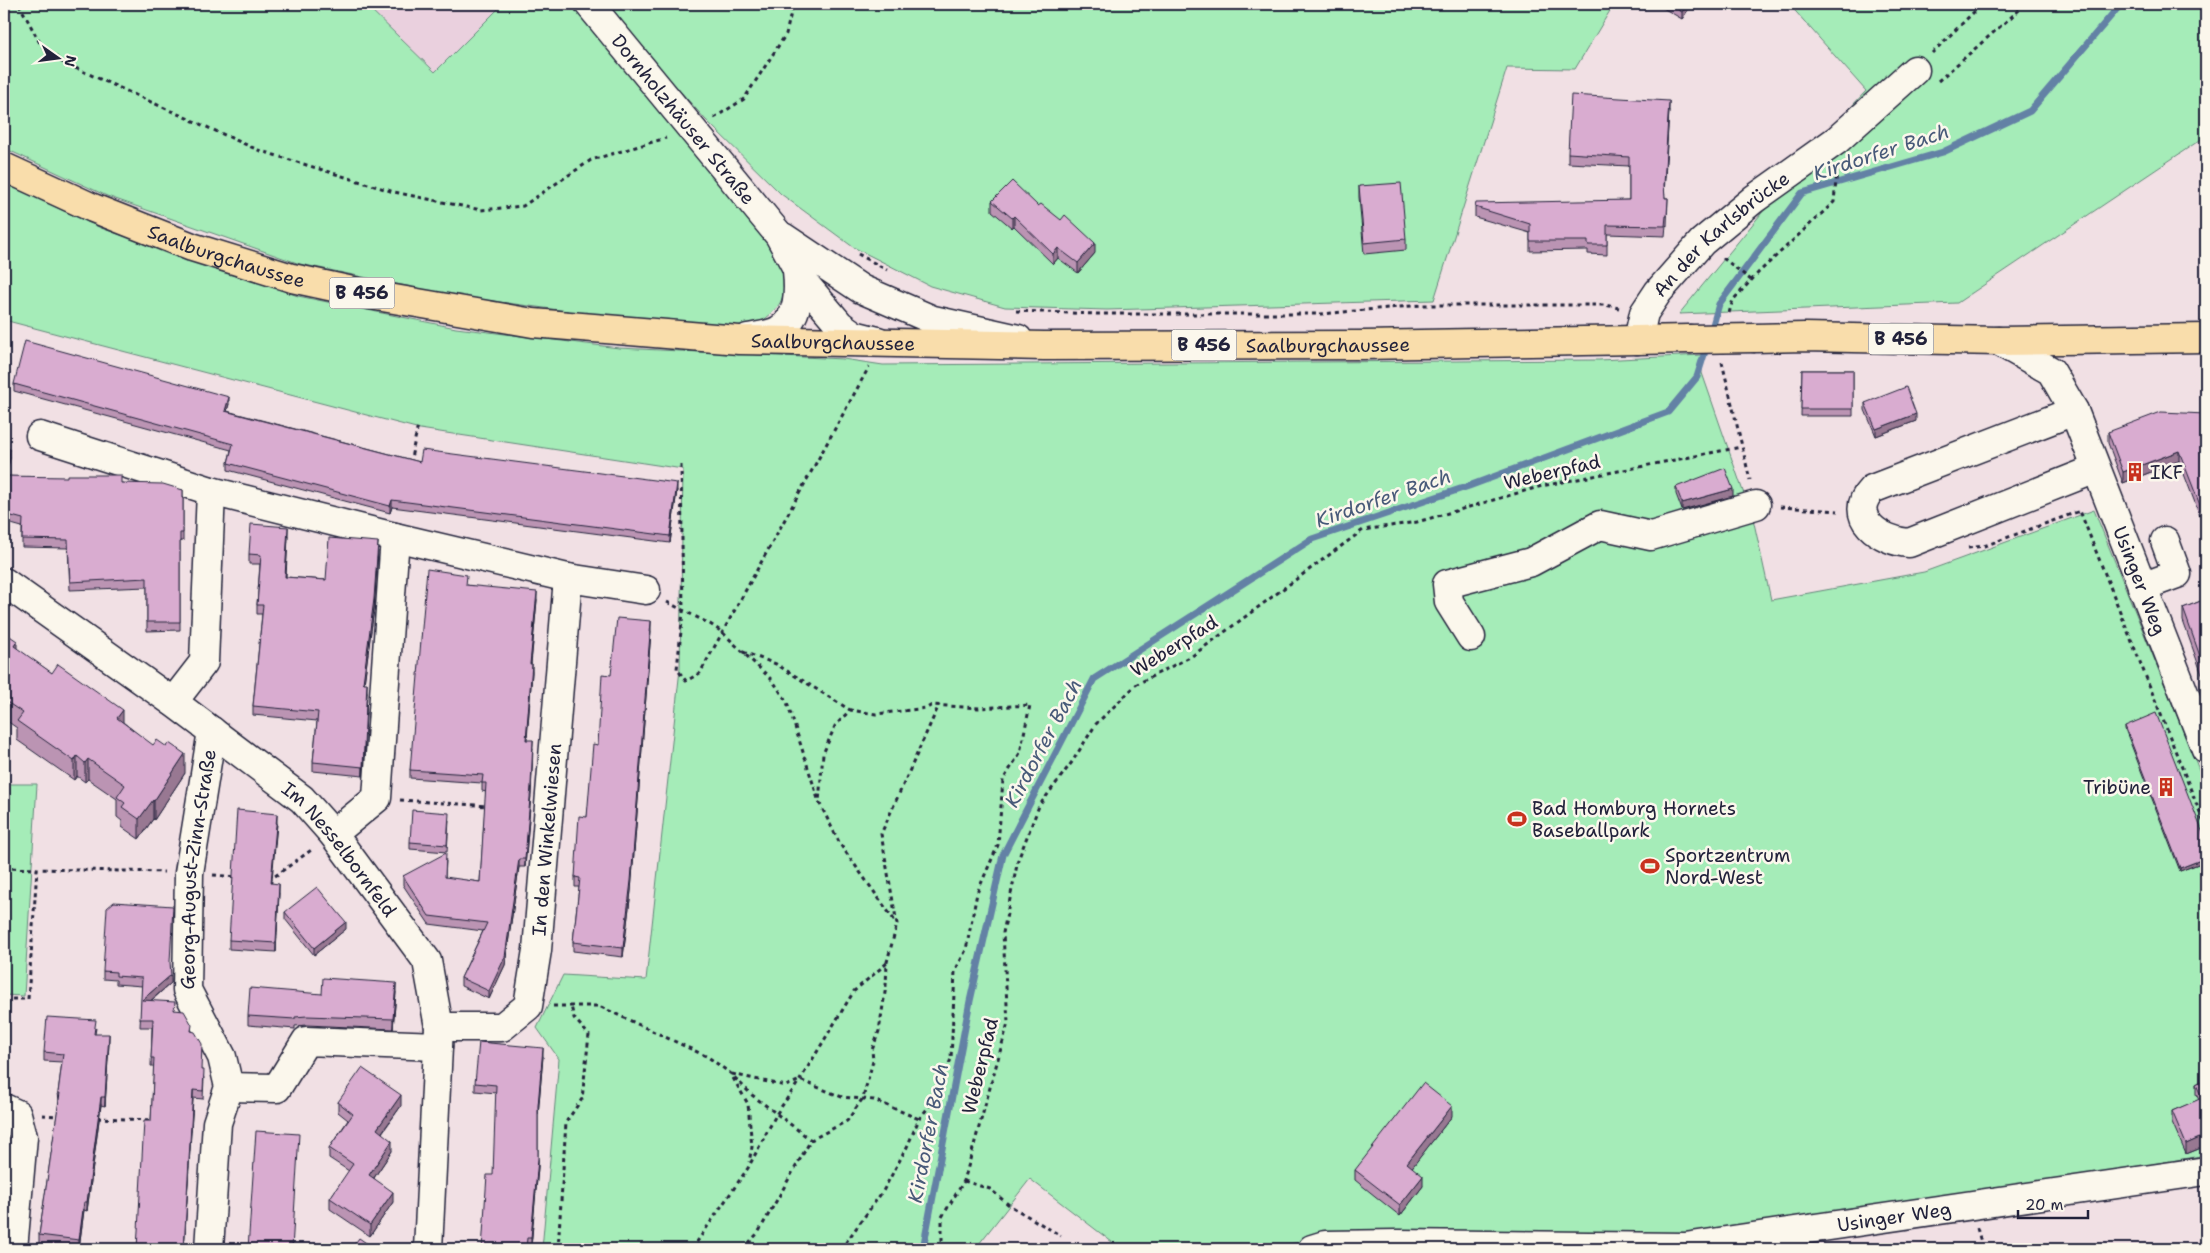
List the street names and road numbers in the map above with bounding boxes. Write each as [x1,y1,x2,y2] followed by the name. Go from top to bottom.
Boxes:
[606,29,761,209] street label: Dornholzhäuser Straße
[1647,165,1794,302] street label: An der Karlsbrücke
[144,218,307,293] street label: Saalburgchaussee
[330,278,394,308] road number: B 456
[1868,324,1934,354] road number: B 456
[751,328,915,356] street label: Saalburgchaussee
[1172,330,1236,360] road number: B 456
[1246,332,1410,358] street label: Saalburgchaussee
[1501,449,1603,495] street label: Weberpfad
[2108,522,2173,639] street label: Usinger Weg
[1126,609,1222,683] street label: Weberpfad
[526,742,567,937] street label: In den Winkelwiesen
[175,747,221,990] street label: Georg-August-Zinn-Straße
[277,776,403,922] street label: Im Nesselbornfeld
[956,1015,1004,1117] street label: Weberpfad
[1835,1196,1953,1237] street label: Usinger Weg

